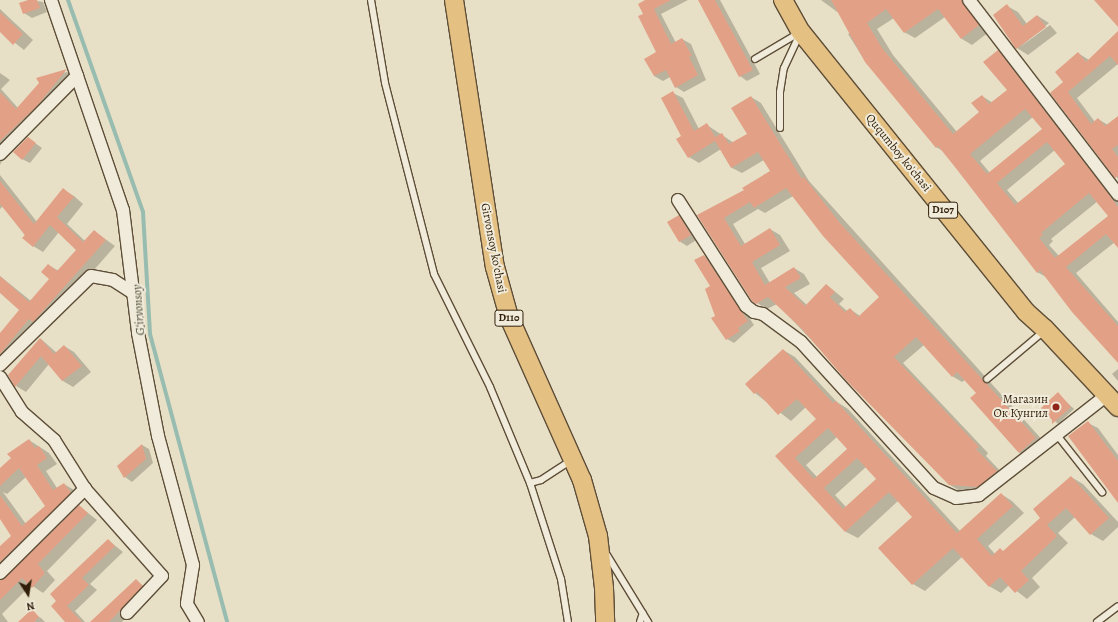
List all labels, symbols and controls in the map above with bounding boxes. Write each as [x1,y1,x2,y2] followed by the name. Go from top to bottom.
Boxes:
[862,111,934,195] street label: Ququmboy ko'chasi
[928,201,958,219] road number: D107
[477,202,509,294] street label: Girvonsoy koʻchasi
[129,284,149,336] water label: G‘irvonsoy
[494,309,524,327] road number: D110
[993,393,1048,421] place label: Магазин Ок Кунгил
[1051,402,1061,412] marker: Магазин Ок Кунгил
[8,574,48,614] north arrow
[25,598,36,614] text: N

